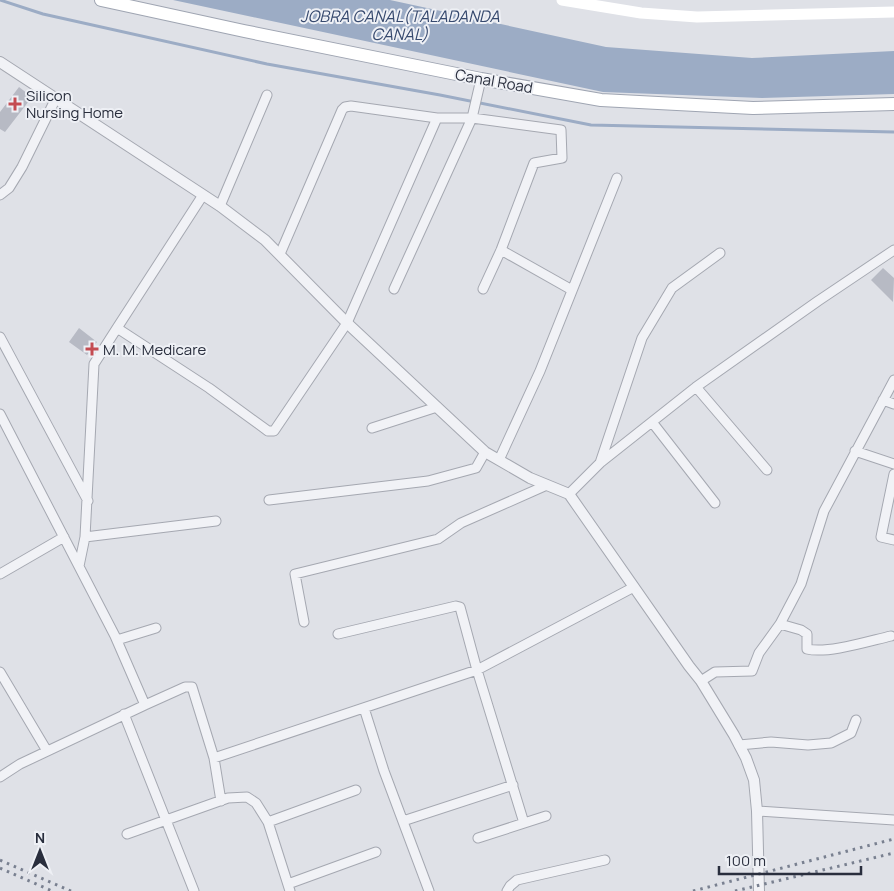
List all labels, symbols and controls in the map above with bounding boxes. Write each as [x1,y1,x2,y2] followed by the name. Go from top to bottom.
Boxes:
[300,5,500,45] water label: JOBRA CANAL(TALADANDA CANAL)
[454,64,534,98] street label: Canal Road
[26,85,123,123] place label: Silicon Nursing Home
[8,97,22,111] marker: Silicon Nursing Home
[103,339,206,360] place label: M. M. Medicare
[85,342,99,356] marker: M. M. Medicare
[15,826,65,876] north arrow
[35,828,45,847] text: N
[719,844,862,876] scale bar
[726,850,766,871] text: 100 m

